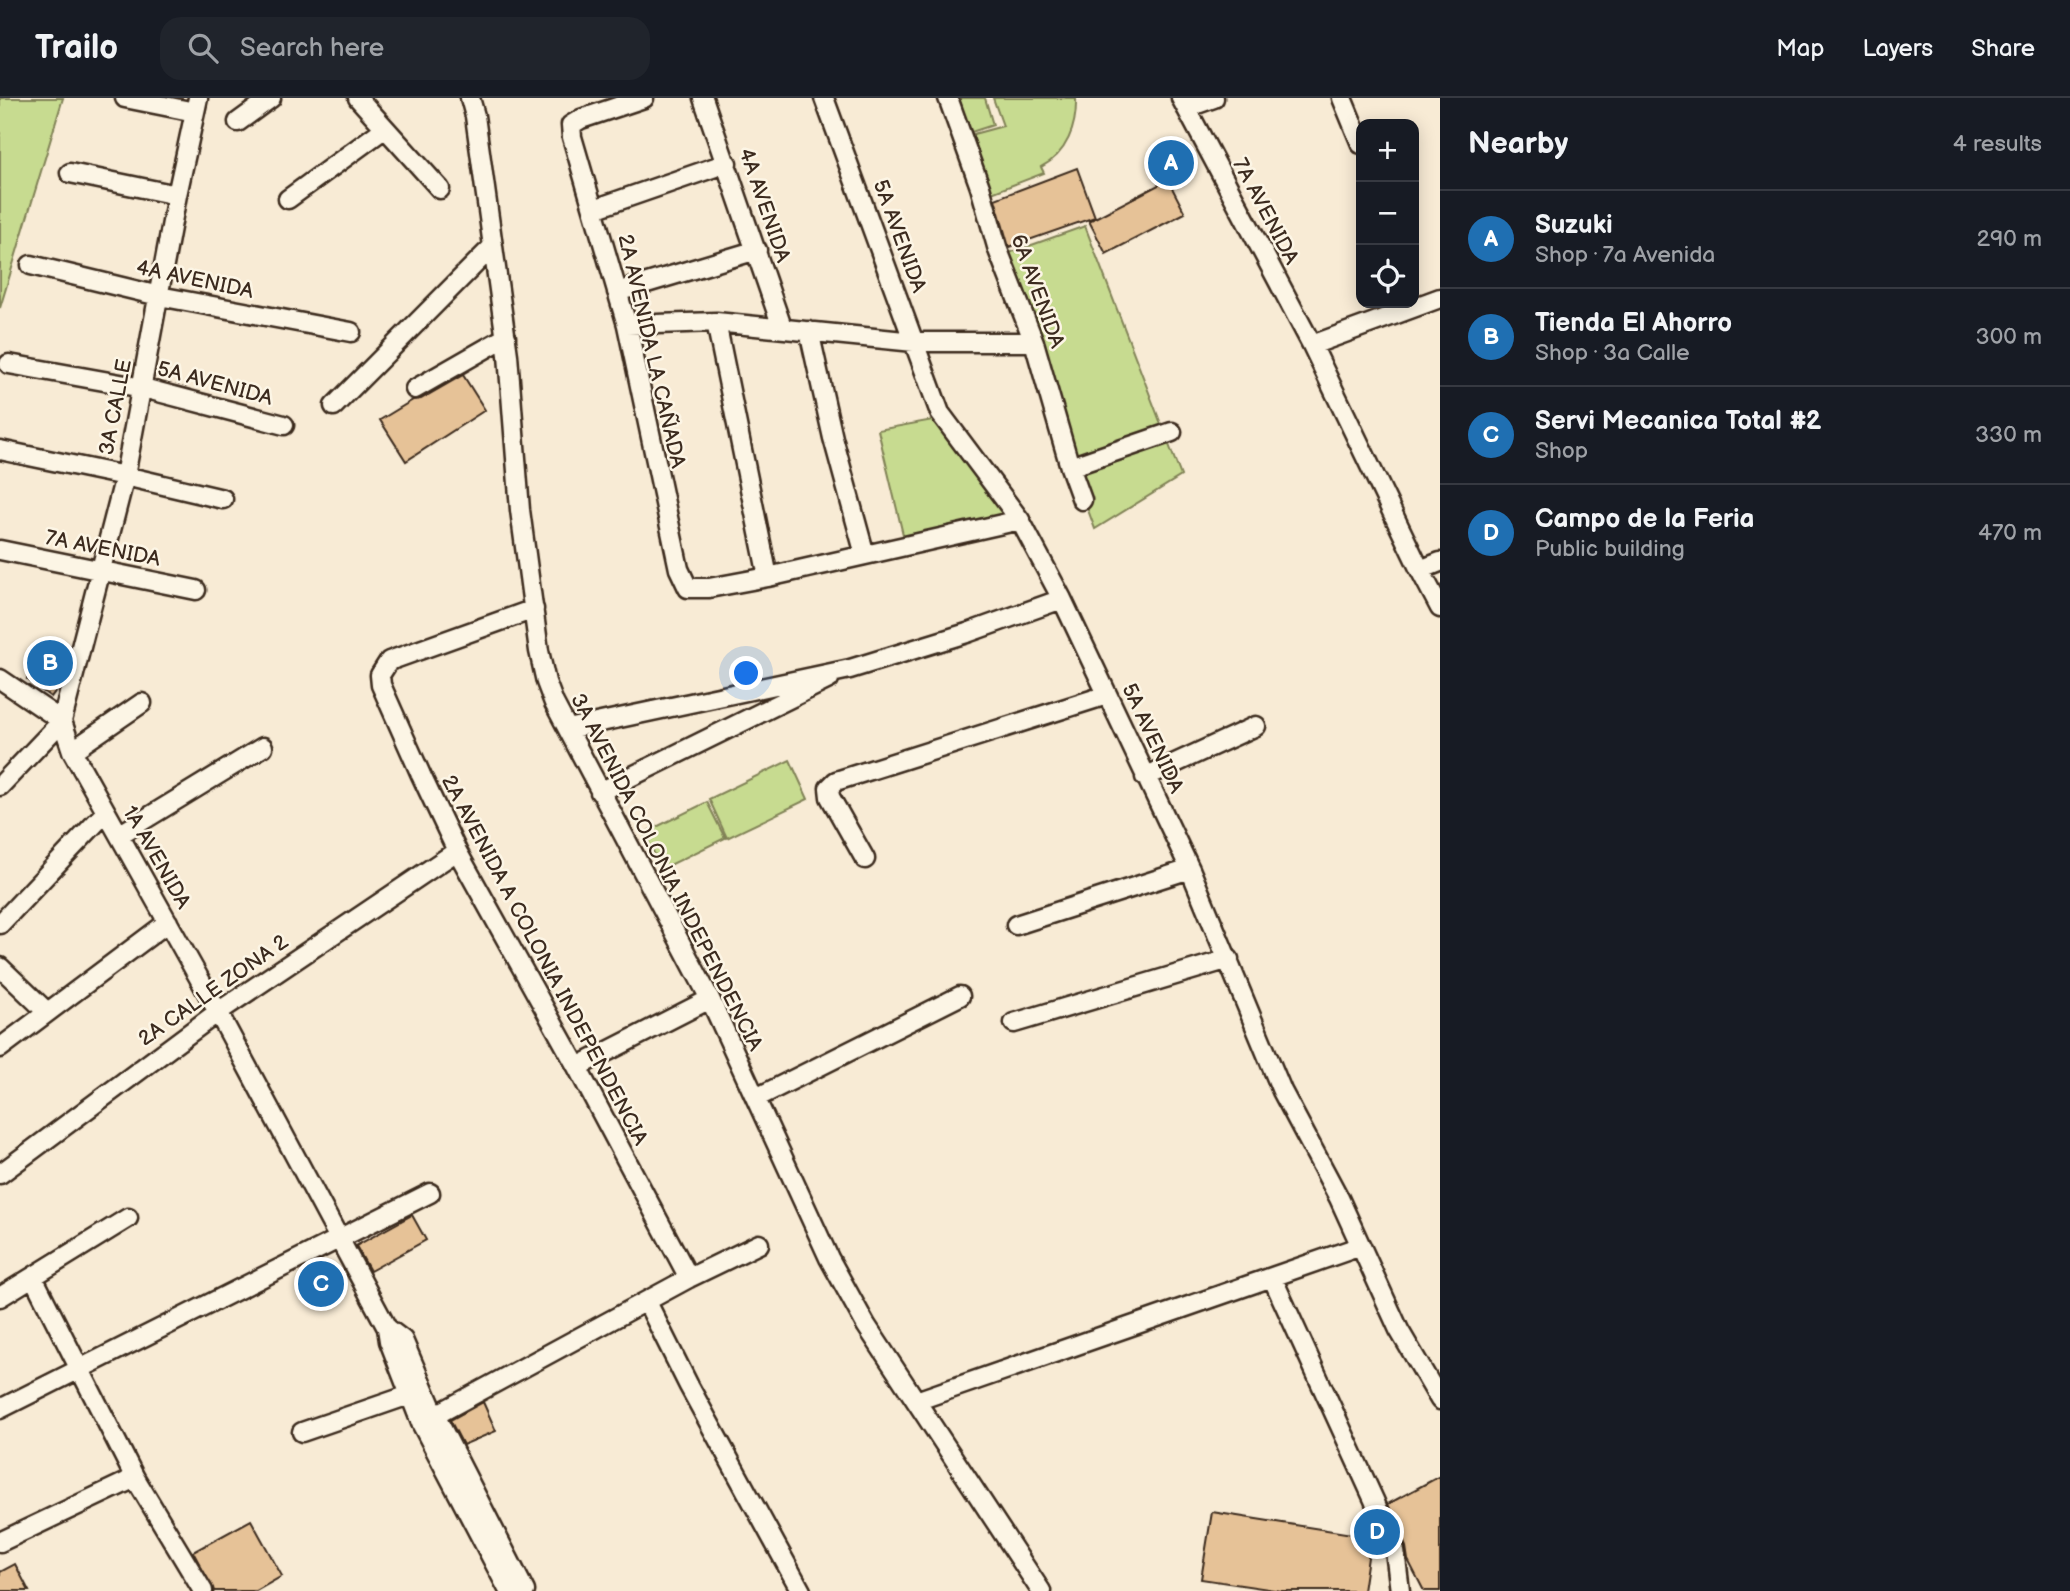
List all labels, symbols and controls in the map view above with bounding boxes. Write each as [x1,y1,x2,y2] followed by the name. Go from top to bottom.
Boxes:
[160,17,650,80] search box
[35,28,118,68] text: Trailo
[184,29,222,67] icon: search
[240,33,384,64] text: Search here
[1776,34,1824,63] text: Map
[1862,34,1933,63] text: Layers
[1971,34,2035,63] text: Share
[1356,119,1419,308] map controls
[1356,119,1419,182] button: +
[1468,126,1568,162] text: Nearby
[1953,130,2042,158] text: 4 results
[1148,137,1194,189] pin: A
[733,145,796,266] street label: 4A AVENIDA
[1227,154,1304,269] street label: 7A AVENIDA
[868,176,932,296] street label: 5A AVENIDA
[1356,182,1419,245] button: −
[1535,210,1613,241] text: Suzuki
[1484,225,1498,253] text: A
[1976,225,2042,253] text: 290 m
[1005,231,1070,352] street label: 6A AVENIDA
[612,232,691,471] street label: 2A AVENIDA LA CAÑADA
[1535,241,1715,269] text: Shop · 7a Avenida
[1356,245,1419,308] button: locate
[134,255,256,304] street label: 4A AVENIDA
[1535,308,1732,339] text: Tienda El Ahorro
[1483,323,1499,351] text: B
[1976,323,2042,351] text: 300 m
[1535,339,1690,367] text: Shop · 3a Calle
[155,356,275,411] street label: 5A AVENIDA
[94,357,137,457] street label: 3A CALLE
[1535,406,1821,437] text: Servi Mecanica Total #2
[1483,421,1499,449] text: C
[1975,421,2042,449] text: 330 m
[1535,437,1588,465] text: Shop
[1535,504,1755,535] text: Campo de la Feria
[1483,519,1499,547] text: D
[1978,519,2042,547] text: 470 m
[43,525,163,572] street label: 7A AVENIDA
[1535,535,1685,563] text: Public building
[27,637,73,689] pin: B
[729,656,763,690] your location
[1116,679,1189,797] street label: 5A AVENIDA
[565,689,768,1055] street label: 3A AVENIDA COLONIA INDEPENDENCIA
[436,771,653,1150] street label: 2A AVENIDA A COLONIA INDEPENDENCIA
[117,802,196,913] street label: 1A AVENIDA
[134,929,293,1051] street label: 2A CALLE ZONA 2
[298,1258,344,1310] pin: C
[1354,1506,1400,1558] pin: D

